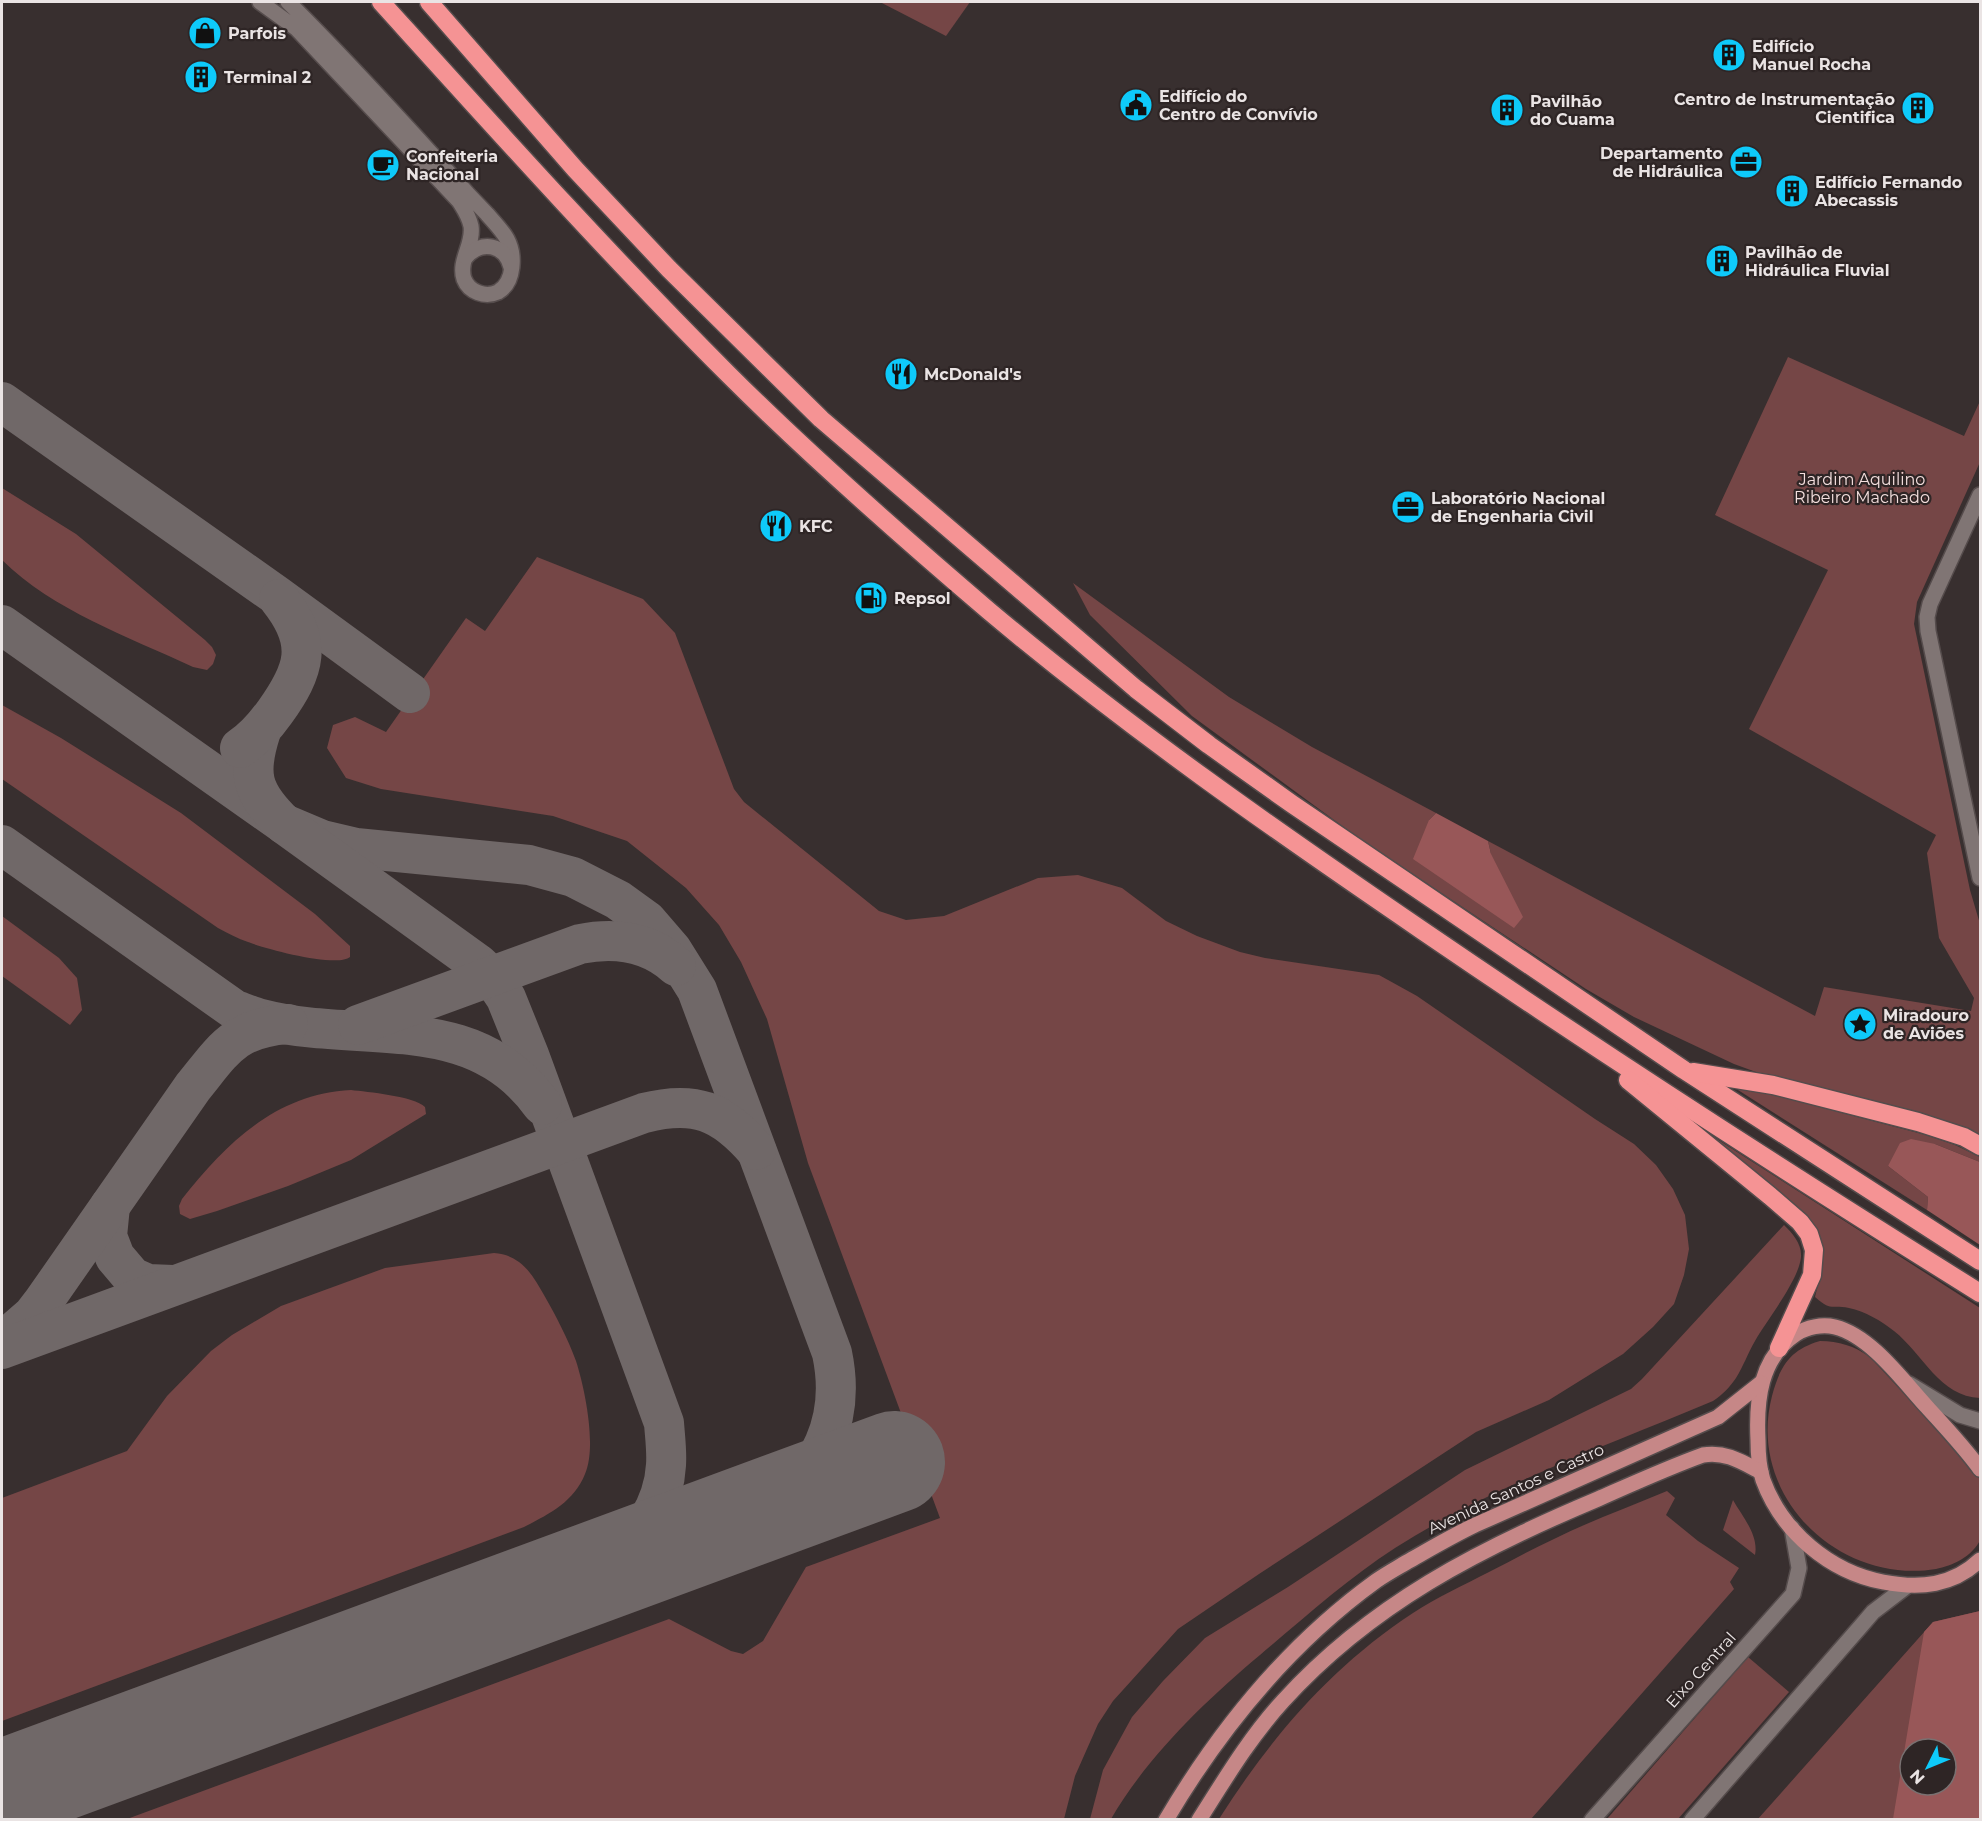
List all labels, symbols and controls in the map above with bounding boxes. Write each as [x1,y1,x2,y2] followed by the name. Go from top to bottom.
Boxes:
[187,15,223,51] shop icon: Parfois
[228,24,287,43] place label: Parfois
[1711,37,1747,73] building icon: Edifício Manuel Rocha
[1752,37,1871,74] place label: Edifício Manuel Rocha
[183,59,219,95] building icon: Terminal 2
[224,68,311,87] place label: Terminal 2
[1118,87,1154,123] public building icon: Edifício do Centro de Convívio
[1159,87,1318,124] place label: Edifício do Centro de Convívio
[1674,90,1895,127] place label: Centro de Instrumentação Cientifica
[1900,90,1936,126] building icon: Centro de Instrumentação Cientifica
[1489,92,1525,128] building icon: Pavilhão do Cuama
[1530,92,1615,129] place label: Pavilhão do Cuama
[1600,144,1723,181] place label: Departamento de Hidráulica
[1728,144,1764,180] office icon: Departamento de Hidráulica
[365,147,401,183] cafe icon: Confeiteria Nacional
[406,147,498,184] place label: Confeiteria Nacional
[1774,173,1810,209] building icon: Edifício Fernando Abecassis
[1814,173,1962,210] place label: Edifício Fernando Abecassis
[1704,243,1740,279] building icon: Pavilhão de Hidráulica Fluvial
[1745,243,1890,280] place label: Pavilhão de Hidráulica Fluvial
[883,356,919,392] restaurant icon: McDonald's
[924,365,1022,384] place label: McDonald's
[1794,470,1930,507] park label: Jardim Aquilino Ribeiro Machado
[1390,489,1426,525] office icon: Laboratório Nacional de Engenharia Civil
[1431,489,1605,526] place label: Laboratório Nacional de Engenharia Civil
[758,508,794,544] restaurant icon: KFC
[799,517,833,536] place label: KFC
[853,580,889,616] fuel station icon: Repsol
[894,589,951,608] place label: Repsol
[1842,1006,1878,1042] place icon: Miradouro de Aviões
[1883,1006,1969,1043] place label: Miradouro de Aviões
[1425,1440,1607,1538] street label: Avenida Santos e Castro
[1662,1628,1740,1712] street label: Eixo Central
[1898,1737,1958,1797] north arrow
[1906,1766,1929,1788] text: N

